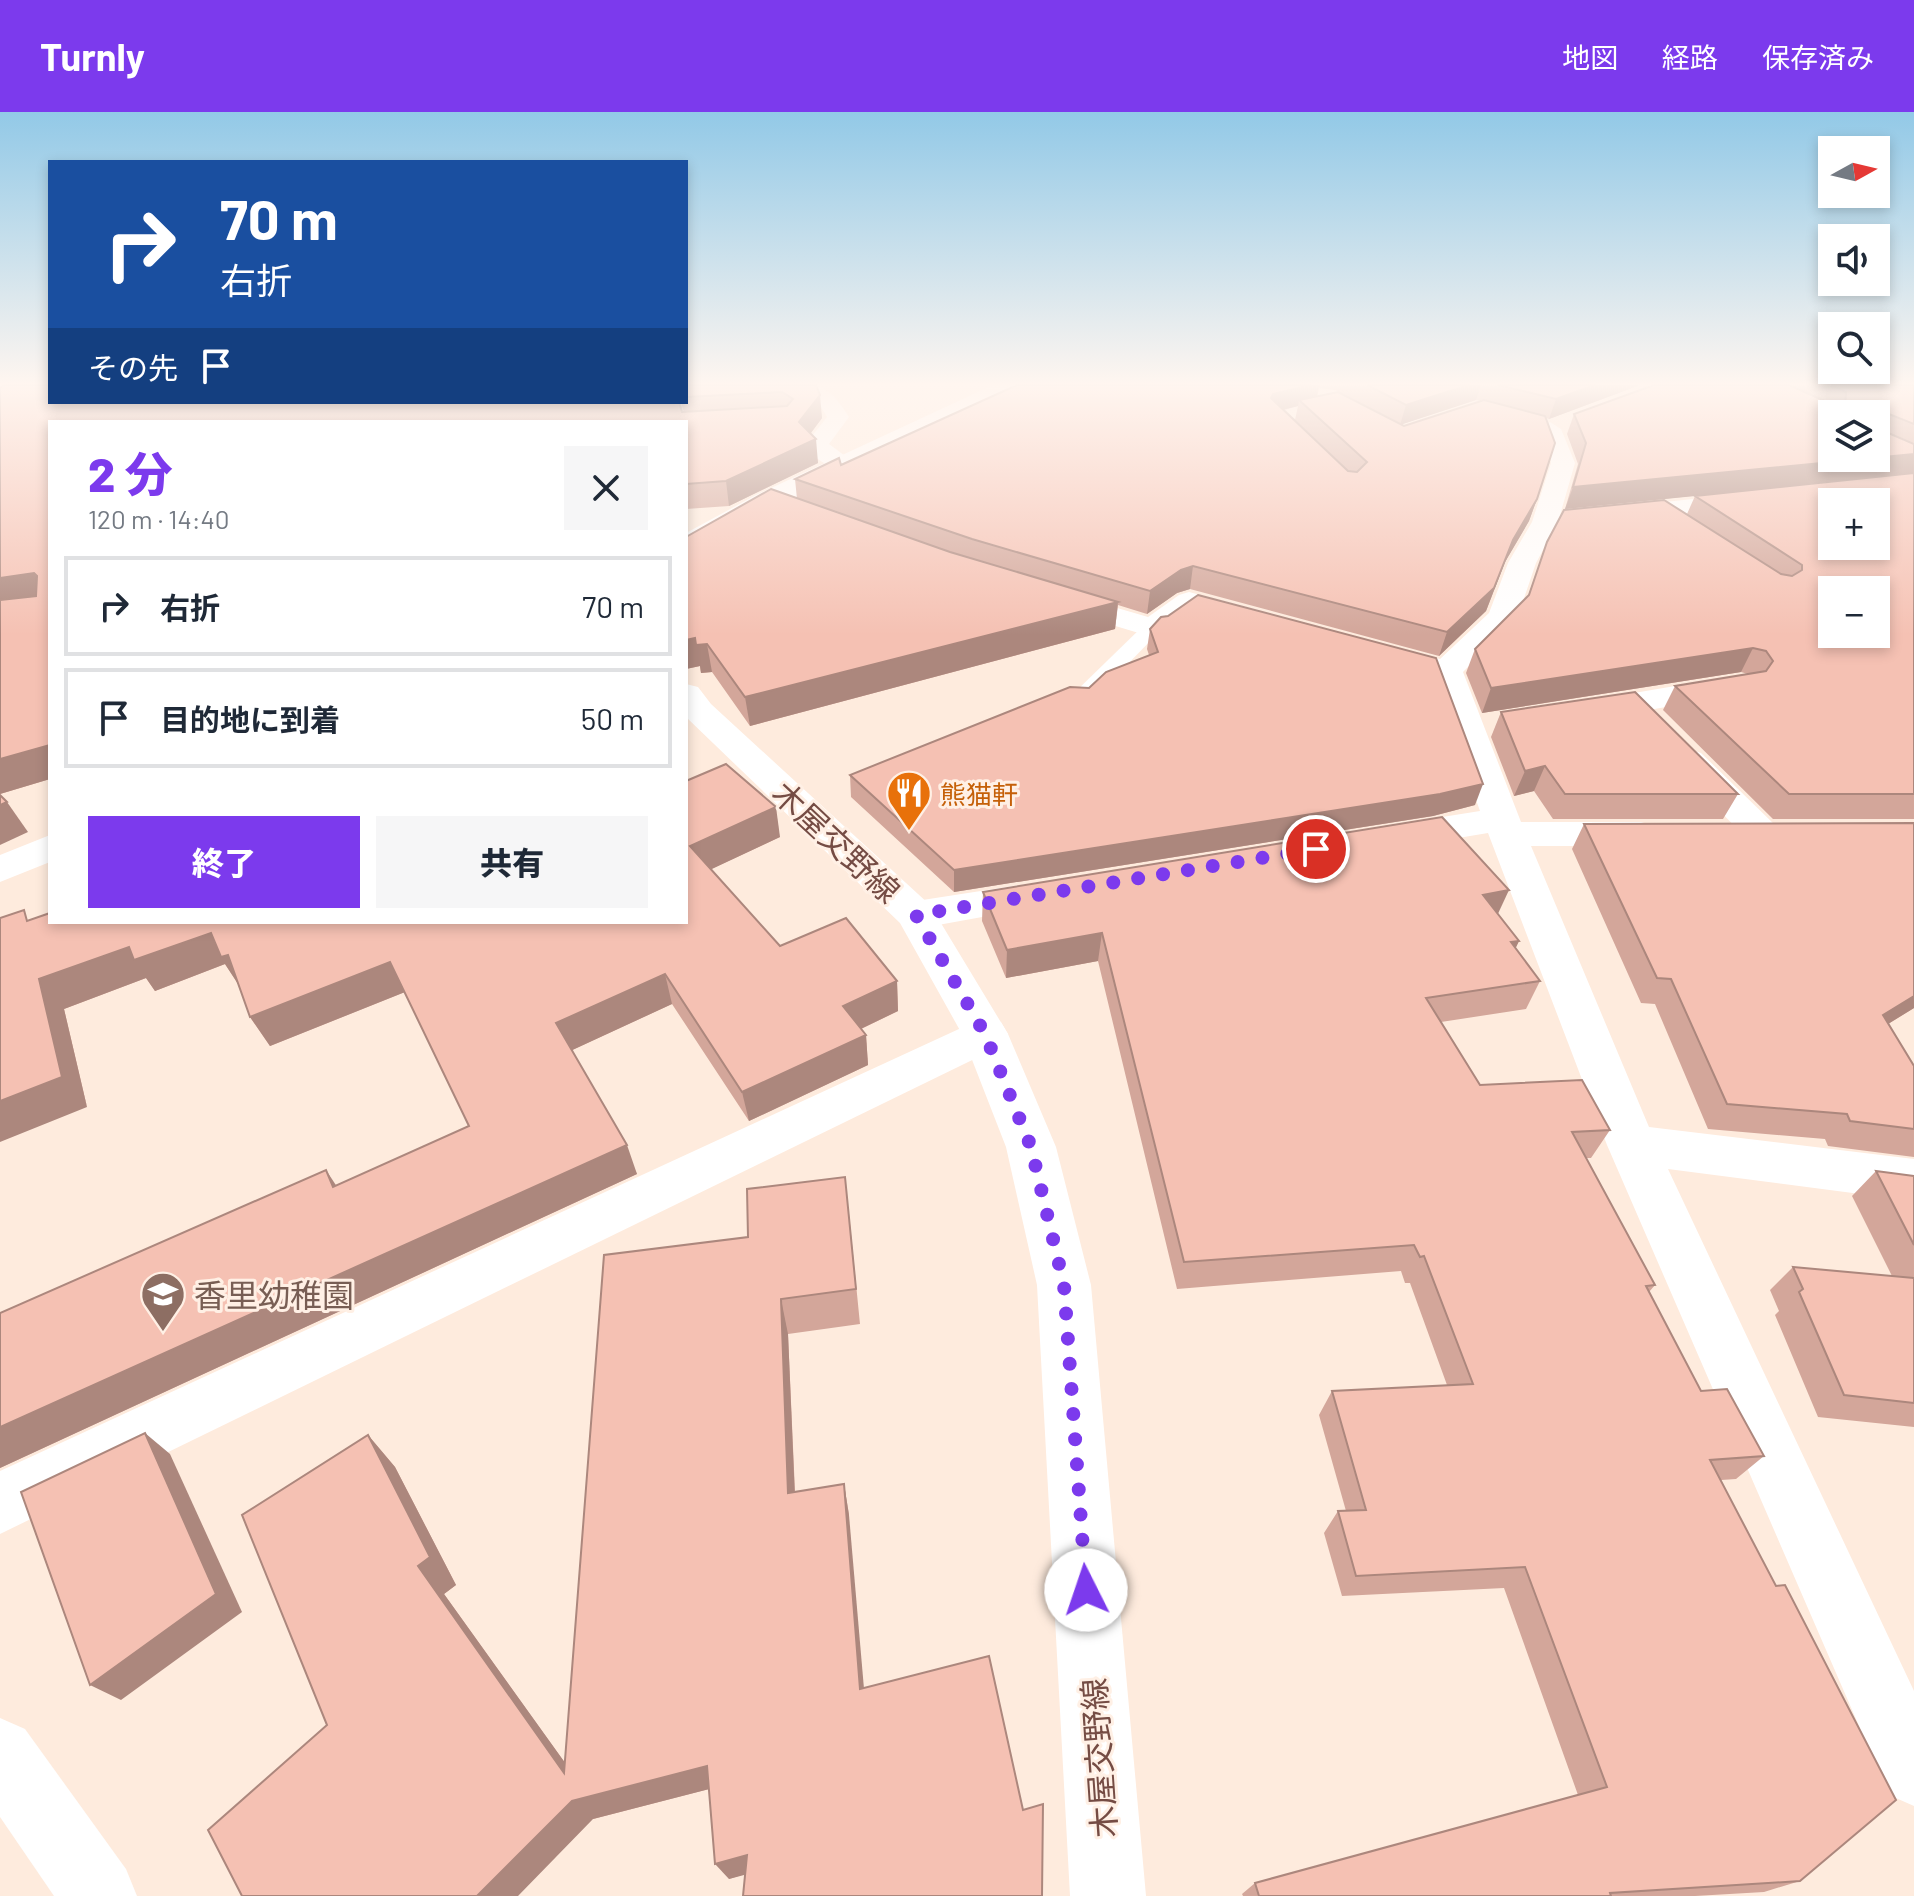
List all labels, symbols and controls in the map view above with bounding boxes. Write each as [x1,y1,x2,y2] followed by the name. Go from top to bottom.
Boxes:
[40,33,145,79] text: Turnly
[1562,40,1618,74] text: 地図
[1662,40,1718,74] text: 経路
[1762,40,1874,74] text: 保存済み
[1818,136,1890,208] north arrow
[1818,136,1890,648] map controls
[220,184,338,251] text: 70 m
[88,192,192,296] icon: right
[1818,224,1890,296] button: sound
[220,258,292,301] text: 右折
[1818,312,1890,384] button: search
[194,344,238,388] icon: arrive
[88,349,178,385] text: その先
[1818,400,1890,472] button: layers
[88,444,173,502] text: 2 分
[564,446,648,530] button: close
[1818,488,1890,560] button: +
[88,503,230,534] text: 120 m · 14:40
[1818,576,1890,648] button: −
[92,584,136,628] icon: right
[582,588,644,624] text: 70 m
[160,589,220,625] text: 右折
[92,696,136,740] icon: arrive
[581,700,644,736] text: 50 m
[160,701,340,737] text: 目的地に到着
[885,769,933,832] restaurant icon: 熊猫軒
[766,773,908,909] street label: 木屋交野線
[940,778,1018,809] place label: 熊猫軒
[1282,815,1350,883] pin
[88,816,360,908] button: 終了
[376,816,648,908] button: 共有
[1294,827,1338,871] icon: arrive
[139,1270,187,1333] school or university icon: 香里幼稚園
[194,1275,354,1313] place label: 香里幼稚園
[1044,1548,1128,1632] position arrow
[1073,1677,1123,1839] street label: 木屋交野線

